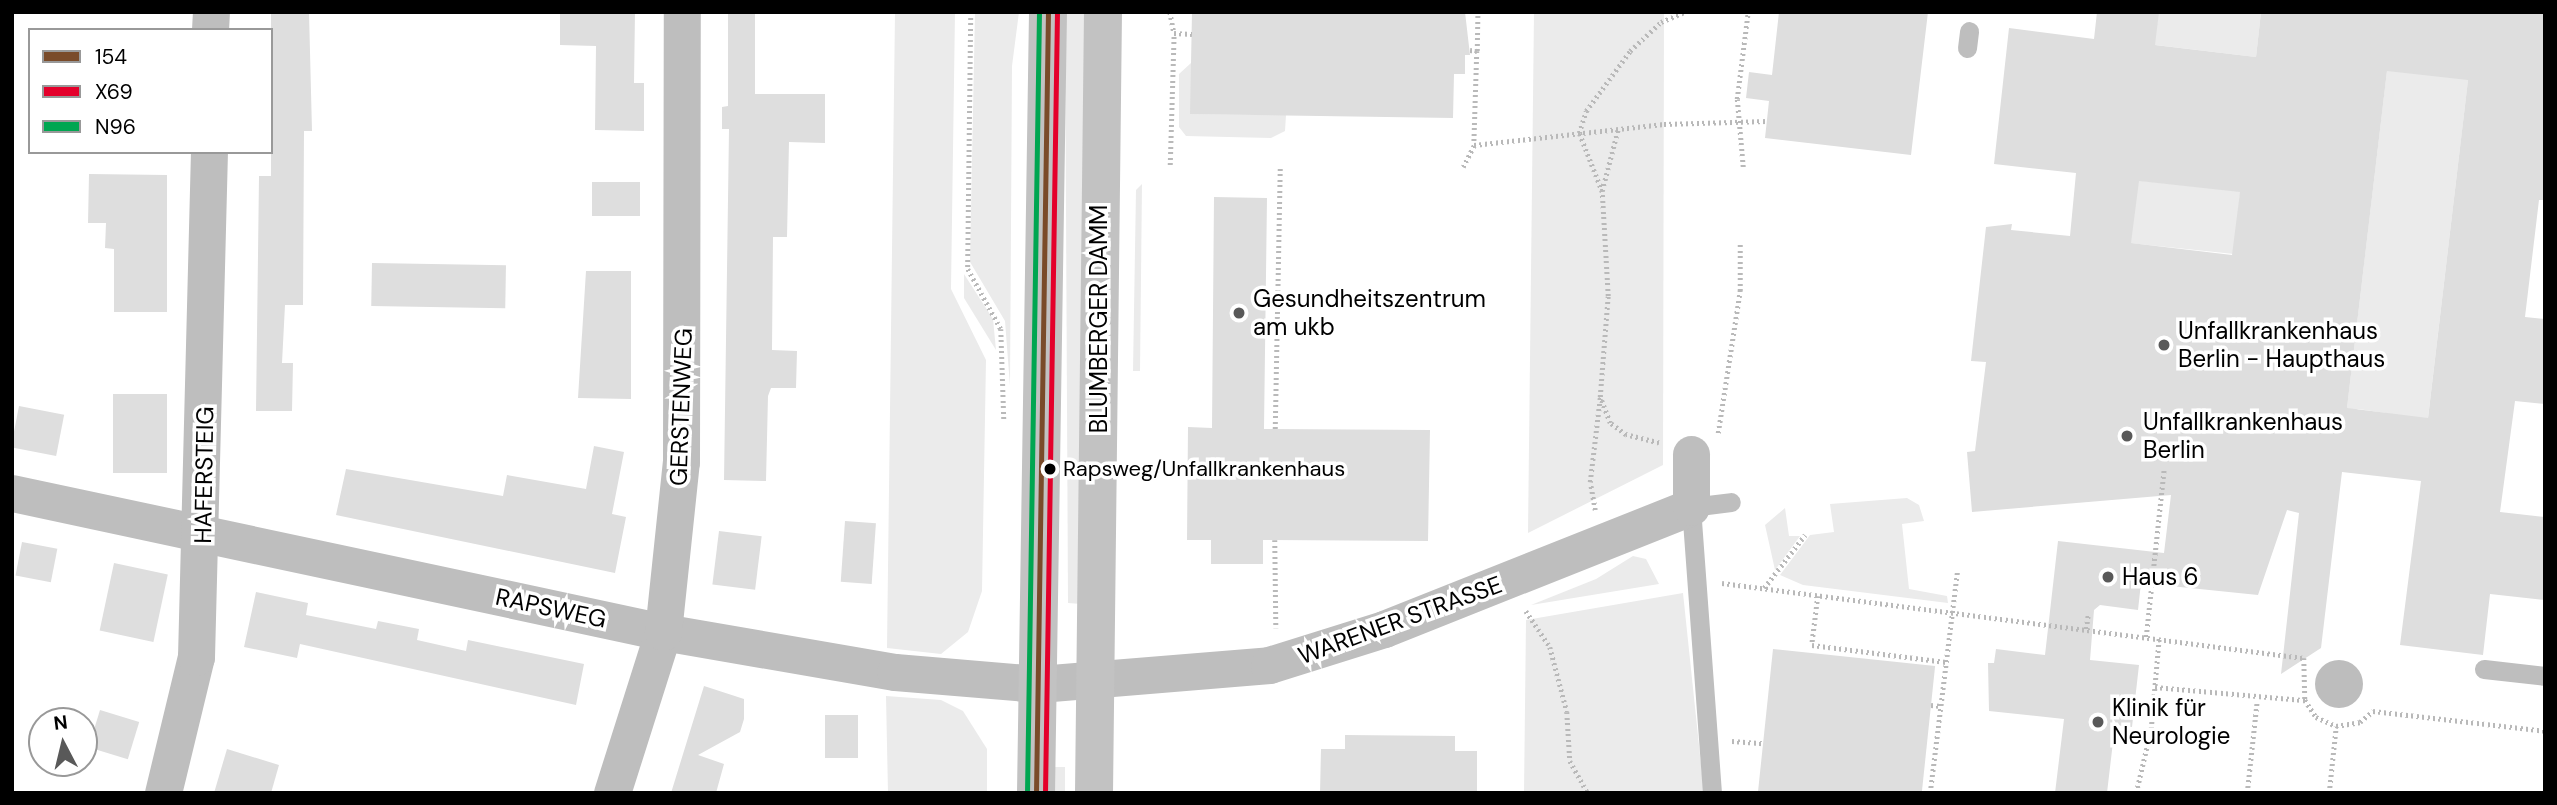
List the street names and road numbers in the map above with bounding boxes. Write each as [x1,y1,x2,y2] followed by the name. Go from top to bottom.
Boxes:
[1085,205,1113,433] street label: BLUMBERGER DAMM
[664,327,698,487] street label: GERSTENWEG
[188,406,220,544] street label: HAFERSTEIG
[1294,570,1506,670] street label: WARENER STRASSE
[493,582,609,634] street label: RAPSWEG

